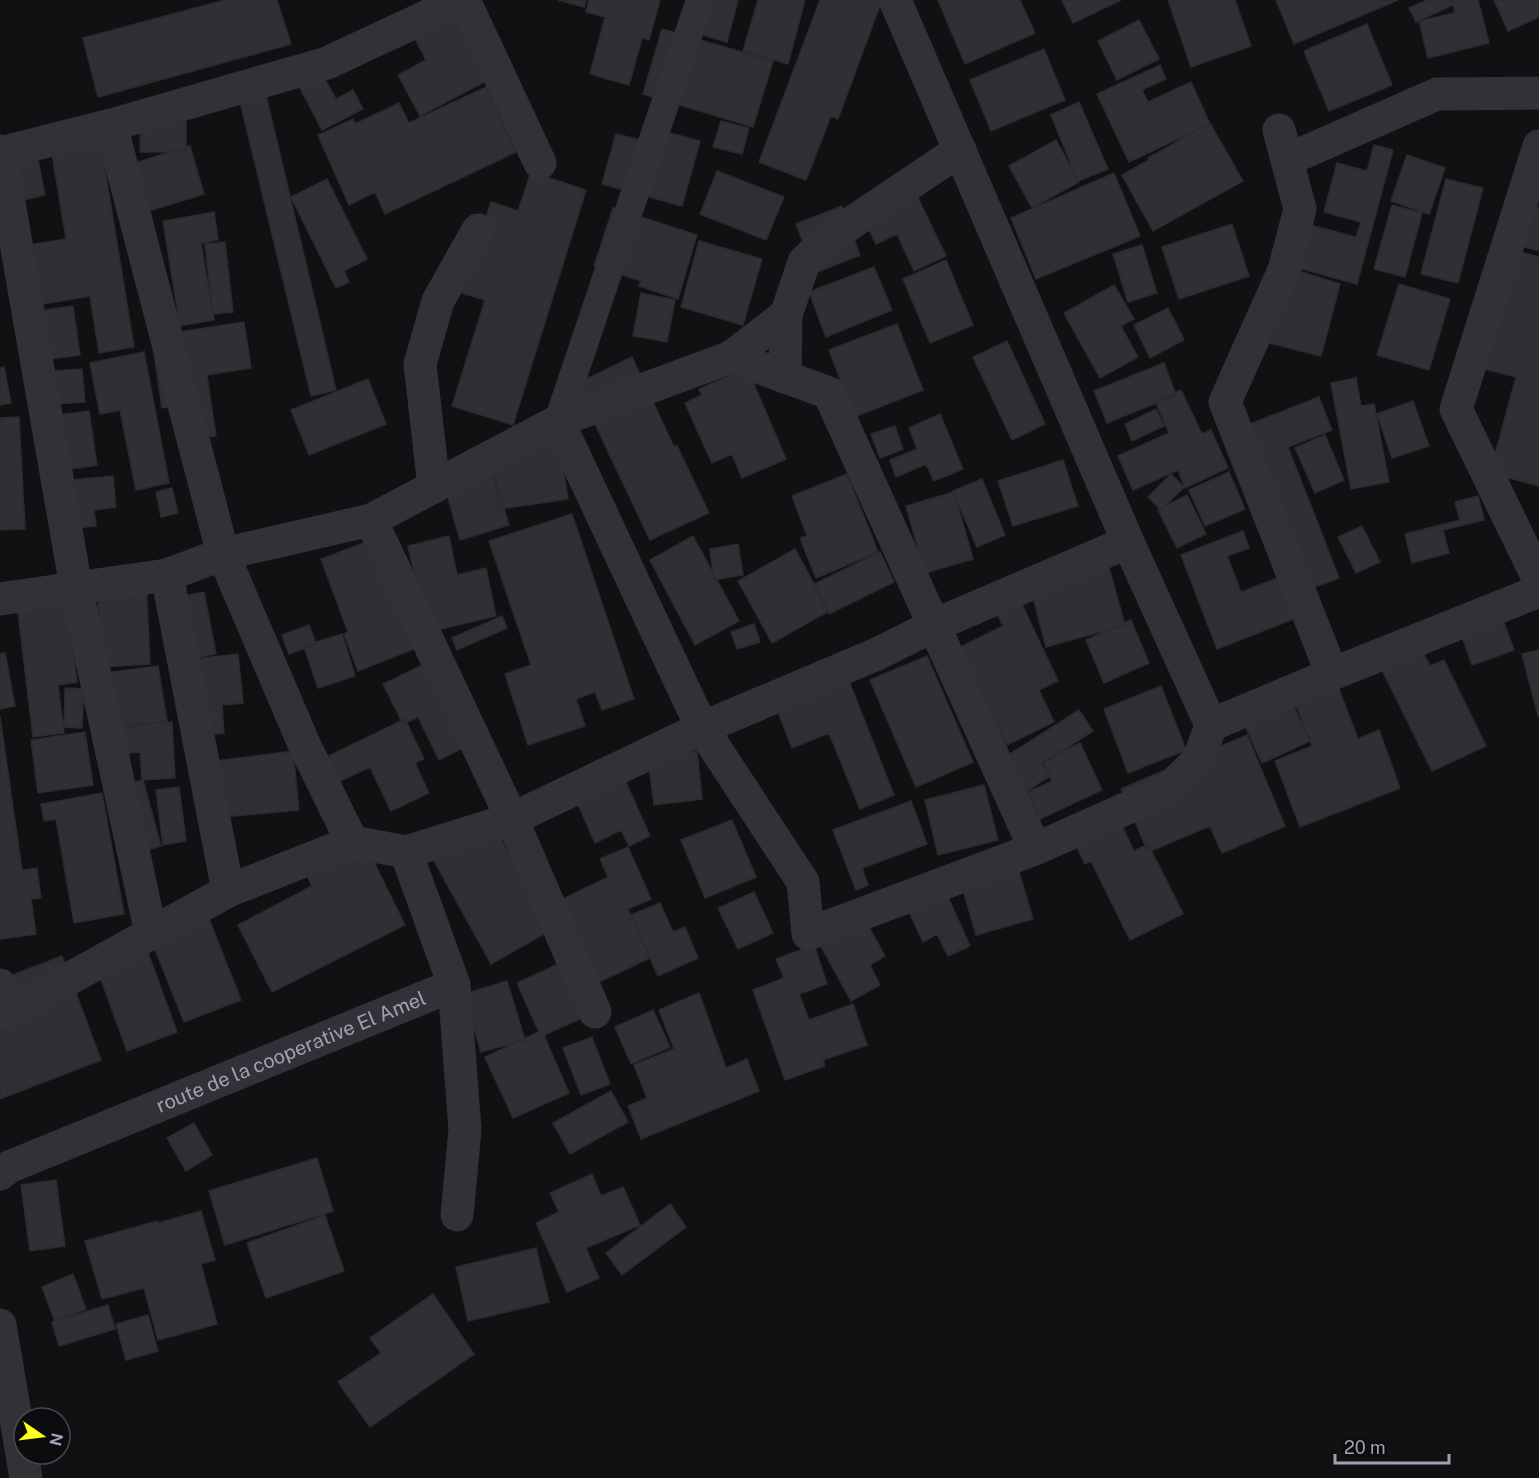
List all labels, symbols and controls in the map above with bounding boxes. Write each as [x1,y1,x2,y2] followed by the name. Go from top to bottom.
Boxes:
[153,986,429,1118] street label: route de la cooperative El Amel
[12,1406,72,1466] north arrow
[1335,1427,1449,1465] scale bar
[45,1431,67,1448] text: N
[1344,1437,1386,1458] text: 20 m

